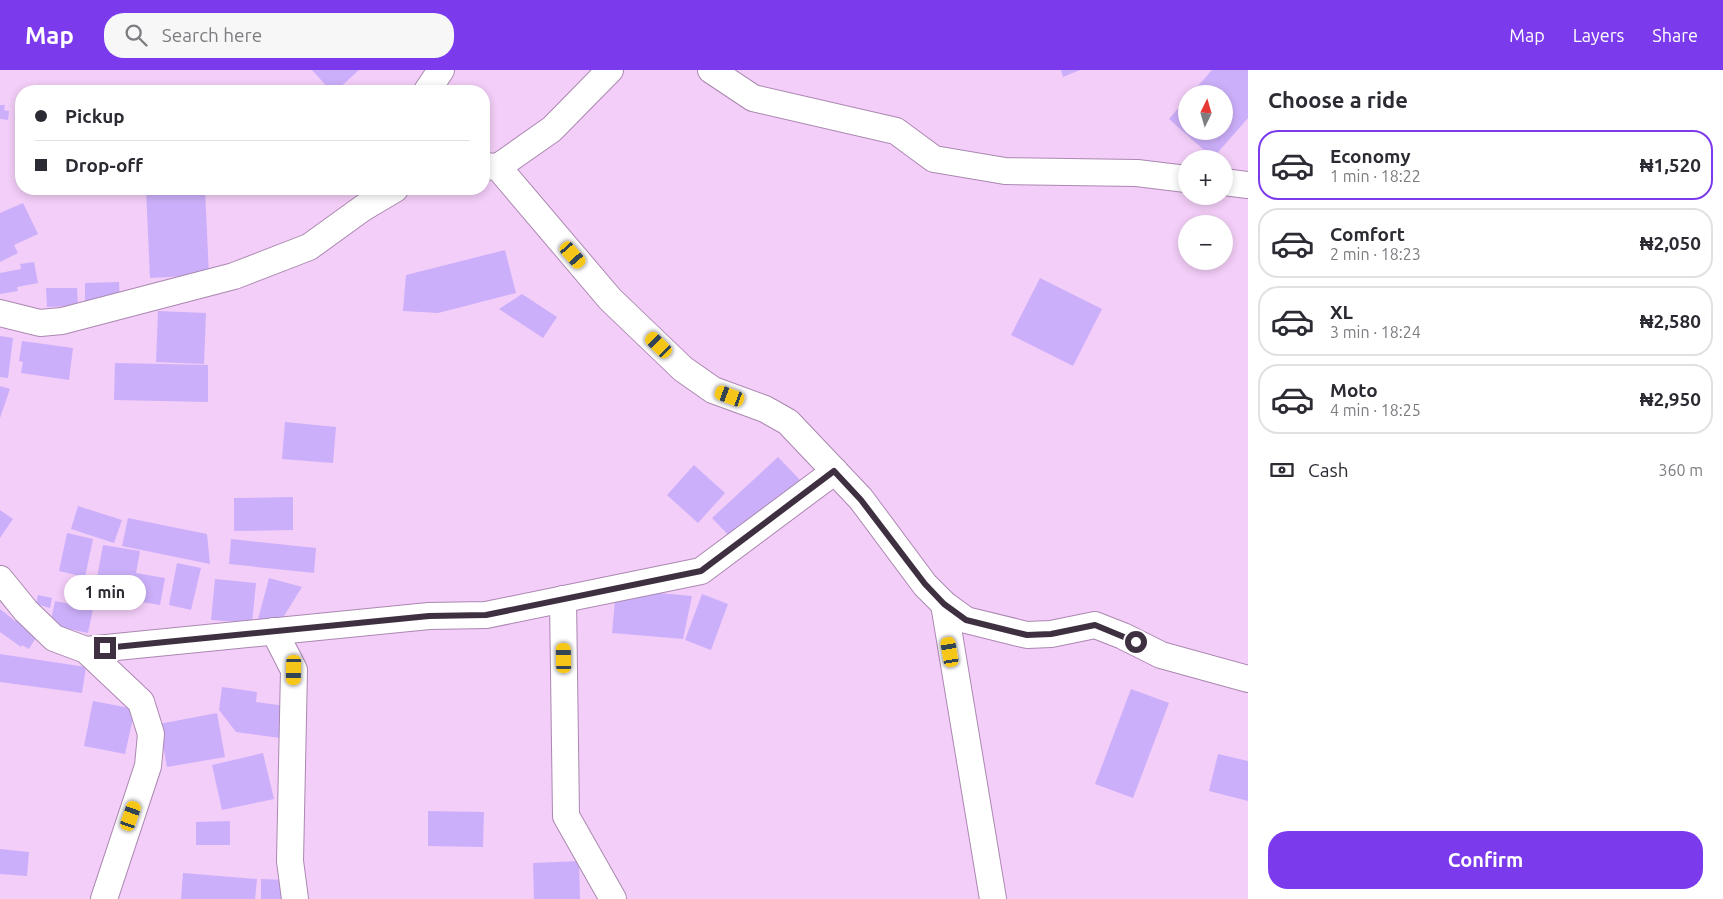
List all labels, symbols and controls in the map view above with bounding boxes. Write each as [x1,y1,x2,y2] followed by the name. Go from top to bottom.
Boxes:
[104,13,454,58] search box
[122,21,150,49] icon: search
[25,22,74,49] text: Map
[162,24,262,46] text: Search here
[1509,25,1545,45] text: Map
[1573,25,1624,45] text: Layers
[1652,25,1698,45] text: Share
[1178,85,1232,140] north arrow
[1178,85,1233,270] map controls
[1268,87,1408,112] text: Choose a ride
[65,105,125,127] text: Pickup
[1270,143,1315,188] icon: car
[1330,145,1411,167] text: Economy
[1178,150,1233,205] button: +
[65,154,143,176] text: Drop-off
[1640,154,1701,176] text: ₦1,520
[1330,167,1421,185] text: 1 min · 18:22
[1178,215,1233,270] button: −
[1270,221,1315,266] icon: car
[1330,223,1405,245] text: Comfort
[1640,232,1701,254] text: ₦2,050
[557,239,588,271] car
[1330,245,1421,263] text: 2 min · 18:23
[1270,299,1315,344] icon: car
[1330,301,1353,323] text: XL
[1640,310,1701,332] text: ₦2,580
[1330,323,1421,341] text: 3 min · 18:24
[642,329,675,361] car
[1270,377,1315,422] icon: car
[1330,379,1378,401] text: Moto
[713,384,746,408] car
[1640,388,1701,410] text: ₦2,950
[1330,401,1421,419] text: 4 min · 18:25
[1268,456,1296,484] icon: cash
[1308,459,1349,481] text: Cash
[1658,461,1703,479] text: 360 m
[64,576,146,610] callout: 1 min
[85,583,125,601] text: 1 min
[1125,631,1147,653] route start
[940,636,959,668] car
[94,637,116,659] route end
[556,643,571,673] car
[286,655,301,685] car
[119,799,142,833] car
[1268,831,1703,889] button: Confirm

